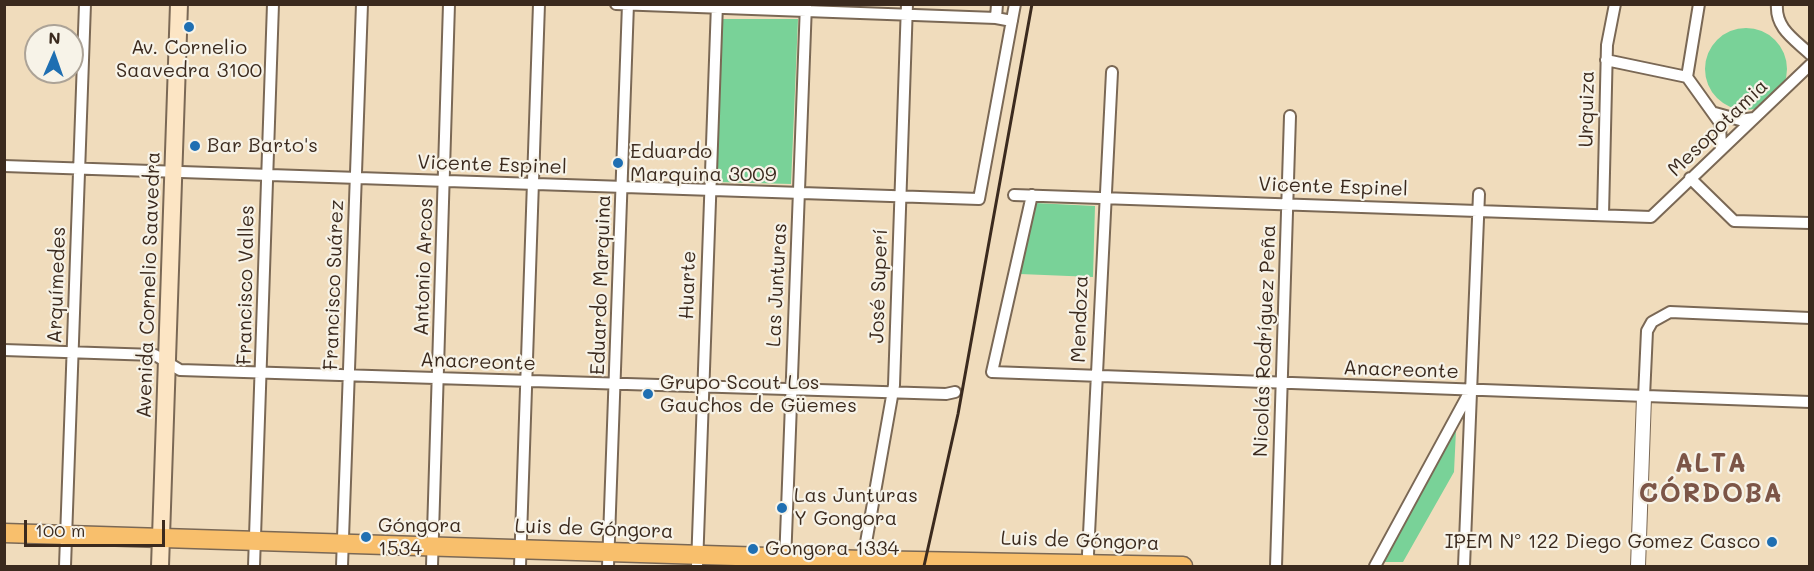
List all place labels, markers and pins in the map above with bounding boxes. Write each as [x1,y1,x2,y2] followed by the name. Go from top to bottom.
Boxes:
[182,20,196,34] marker: Av. Cornelio Saavedra 3100
[116,36,262,83] place label: Av. Cornelio Saavedra 3100
[207,134,318,158] place label: Bar Barto's
[188,139,202,153] marker: Bar Barto's
[630,140,776,187] place label: Eduardo Marquina 3009
[611,156,625,170] marker: Eduardo Marquina 3009
[660,371,857,418] place label: Grupo Scout Los Gauchos de Güemes
[641,387,655,401] marker: Grupo Scout Los Gauchos de Güemes
[794,484,918,531] place label: Las Junturas Y Gongora
[775,501,789,515] marker: Las Junturas Y Gongora
[378,514,462,561] place label: Góngora 1534
[359,530,373,544] marker: Góngora 1534
[1445,530,1760,554] place label: IPEM Nº 122 Diego Gomez Casco
[1765,535,1779,549] marker: IPEM Nº 122 Diego Gomez Casco
[765,537,899,561] place label: Gongora 1334
[746,542,760,556] marker: Gongora 1334

